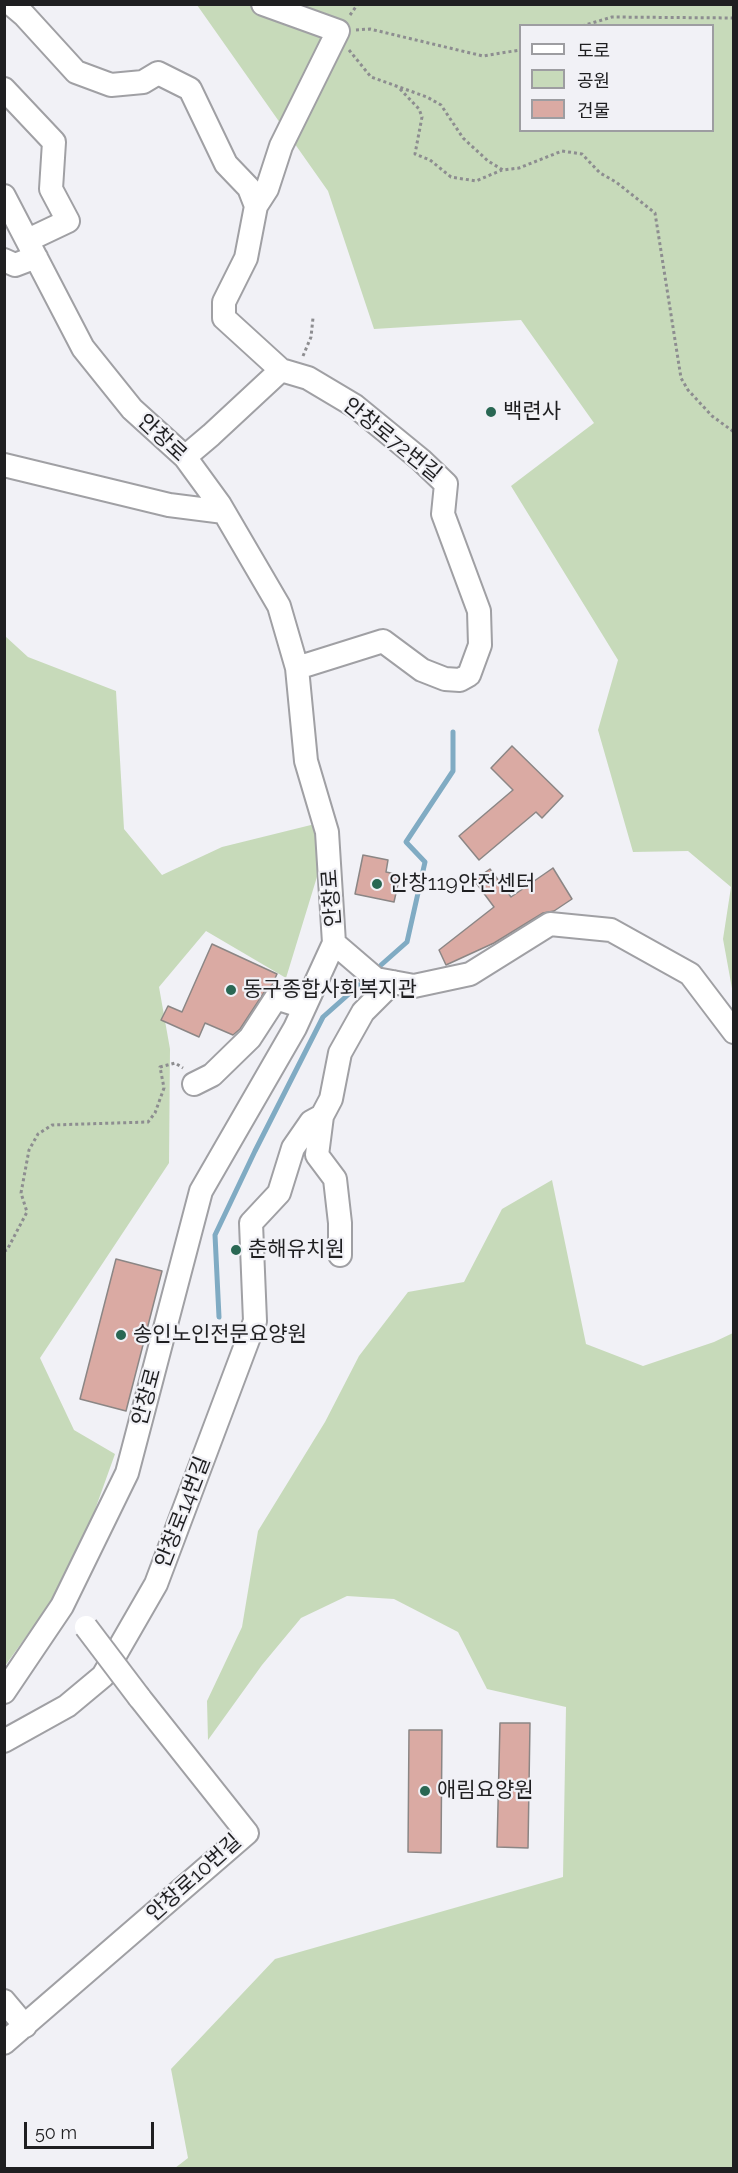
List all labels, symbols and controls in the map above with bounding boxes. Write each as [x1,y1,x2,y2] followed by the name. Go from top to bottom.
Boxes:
[519,24,714,132] legend
[577,40,610,61] text: 도로
[577,70,610,91] text: 공원
[577,100,610,121] text: 건물
[338,393,446,487] street label: 안창로72번길
[503,399,561,425] place label: 백련사
[484,405,498,419] marker: 백련사
[132,409,192,467] street label: 안창로
[317,868,347,928] street label: 안창로
[389,871,535,897] place label: 안창119안전센터
[370,877,384,891] marker: 안창119안전센터
[243,977,417,1003] place label: 동구종합사회복지관
[224,983,238,997] marker: 동구종합사회복지관
[248,1237,345,1263] place label: 춘해유치원
[229,1243,243,1257] marker: 춘해유치원
[133,1322,307,1348] place label: 송인노인전문요양원
[114,1328,128,1342] marker: 송인노인전문요양원
[127,1366,167,1428] street label: 안창로
[150,1453,216,1571] street label: 안창로14번길
[437,1778,534,1804] place label: 애림요양원
[418,1784,432,1798] marker: 애림요양원
[142,1829,246,1927] street label: 안창로10번길
[27,2110,158,2148] scale bar
[35,2122,77,2143] text: 50 m

